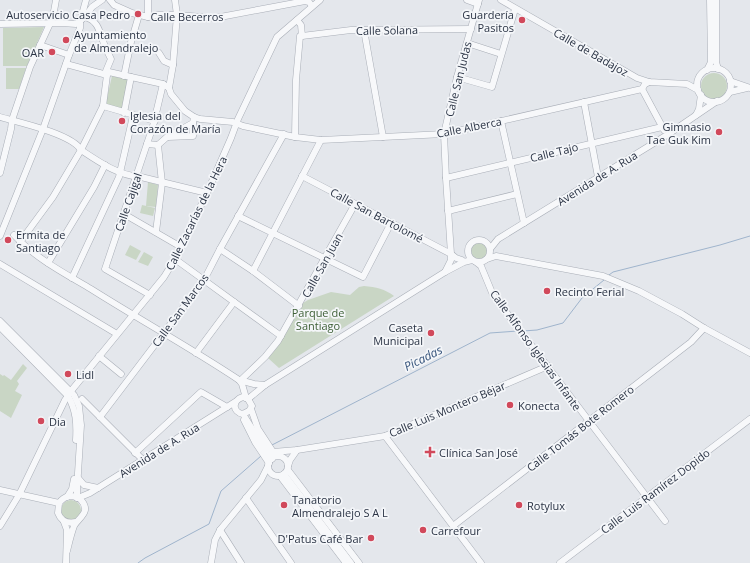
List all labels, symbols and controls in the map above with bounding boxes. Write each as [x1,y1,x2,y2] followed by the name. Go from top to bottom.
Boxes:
[6,7,130,22] place label: Autoservicio Casa Pedro
[462,7,514,35] place label: Guardería Pasitos
[133,9,143,19] marker: Autoservicio Casa Pedro
[150,9,224,24] street label: Calle Becerros
[517,15,527,25] marker: Guardería Pasitos
[356,22,418,38] street label: Calle Solana
[551,25,631,79] street label: Calle de Badajoz
[74,27,159,55] place label: Ayuntamiento de Almendralejo
[61,35,71,45] marker: Ayuntamiento de Almendralejo
[441,40,475,118] street label: Calle San Judas
[22,45,44,60] place label: OAR
[47,47,57,57] marker: OAR
[130,108,221,136] place label: Iglesia del Corazón de María
[435,113,503,141] street label: Calle Alberca
[117,116,127,126] marker: Iglesia del Corazón de María
[647,119,711,147] place label: Gimnasio Tae Guk Kim
[714,127,724,137] marker: Gimnasio Tae Guk Kim
[528,139,580,165] street label: Calle Tajo
[554,147,640,209] street label: Avenida de A. Rua
[162,153,230,273] street label: Calle Zacarías de la Hera
[111,171,145,233] street label: Calle Cajigal
[328,184,426,246] street label: Calle San Bartolomé
[16,227,65,255] place label: Ermita de Santiago
[298,230,346,300] street label: Calle San Juan
[3,235,13,245] marker: Ermita de Santiago
[148,270,212,350] street label: Calle San Marcos
[555,284,624,299] place label: Recinto Ferial
[542,286,552,296] marker: Recinto Ferial
[487,287,585,413] street label: Calle Alfonso Iglesias Infante
[292,305,344,333] park label: Parque de Santiago
[373,320,423,348] place label: Caseta Municipal
[426,328,436,338] marker: Caseta Municipal
[401,341,445,375] water label: Picadas
[76,367,94,382] place label: Lidl
[63,369,73,379] marker: Lidl
[387,377,508,440] street label: Calle Luis Montero Béjar
[523,381,637,475] street label: Calle Tomás Bote Romero
[518,398,560,413] place label: Konecta
[505,400,515,410] marker: Konecta
[49,414,66,429] place label: Dia
[36,416,46,426] marker: Dia
[116,419,202,481] street label: Avenida de A. Rua
[439,445,518,460] place label: Clínica San José
[597,445,713,537] street label: Calle Luis Ramírez Dopido
[424,446,436,458] marker: Clínica San José
[292,492,388,520] place label: Tanatorio Almendralejo S A L
[527,498,565,513] place label: Rotylux
[279,500,289,510] marker: Tanatorio Almendralejo S A L
[514,500,524,510] marker: Rotylux
[431,523,481,538] place label: Carrefour
[418,525,428,535] marker: Carrefour
[278,531,363,546] place label: D'Patus Café Bar
[366,533,376,543] marker: D'Patus Café Bar

